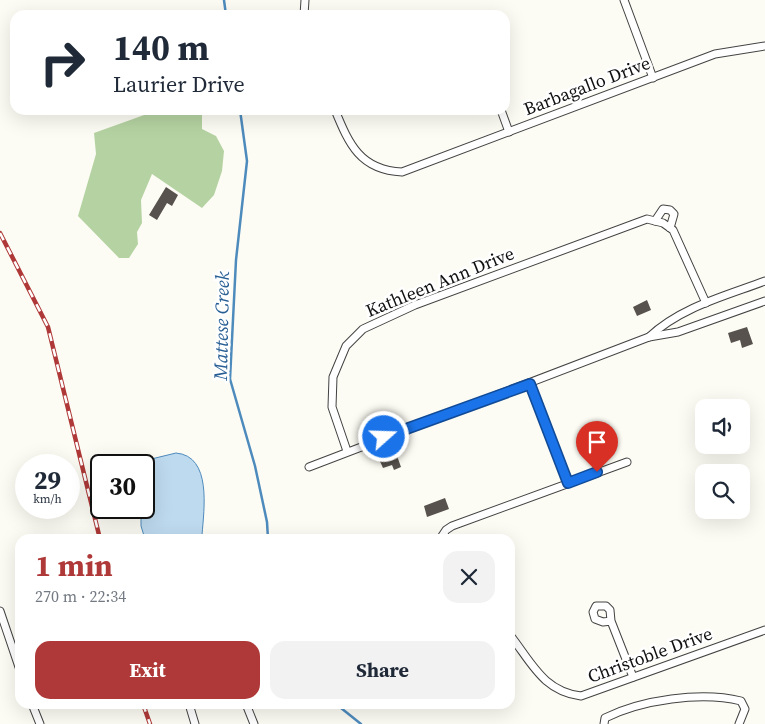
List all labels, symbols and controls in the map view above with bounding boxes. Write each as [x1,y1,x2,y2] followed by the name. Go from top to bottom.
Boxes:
[113,24,209,72] text: 140 m
[30,30,95,95] icon: right
[520,50,654,121] street label: Barbagallo Drive
[113,69,245,99] text: Laurier Drive
[362,240,518,323] street label: Kathleen Ann Drive
[207,271,235,382] water label: Mattese Creek
[695,399,750,519] map controls
[695,399,750,454] button: sound
[357,410,409,462] position arrow
[576,421,618,472] pin
[583,428,611,456] icon: arrive
[90,454,155,519] speed limit sign: 30
[34,463,61,497] text: 29
[695,464,750,519] button: search
[33,491,62,507] text: km/h
[35,545,113,586] text: 1 min
[443,551,495,603] button: close
[35,585,126,607] text: 270 m · 22:34
[584,620,716,689] street label: Christoble Drive
[35,641,260,699] button: Exit
[270,641,495,699] button: Share

